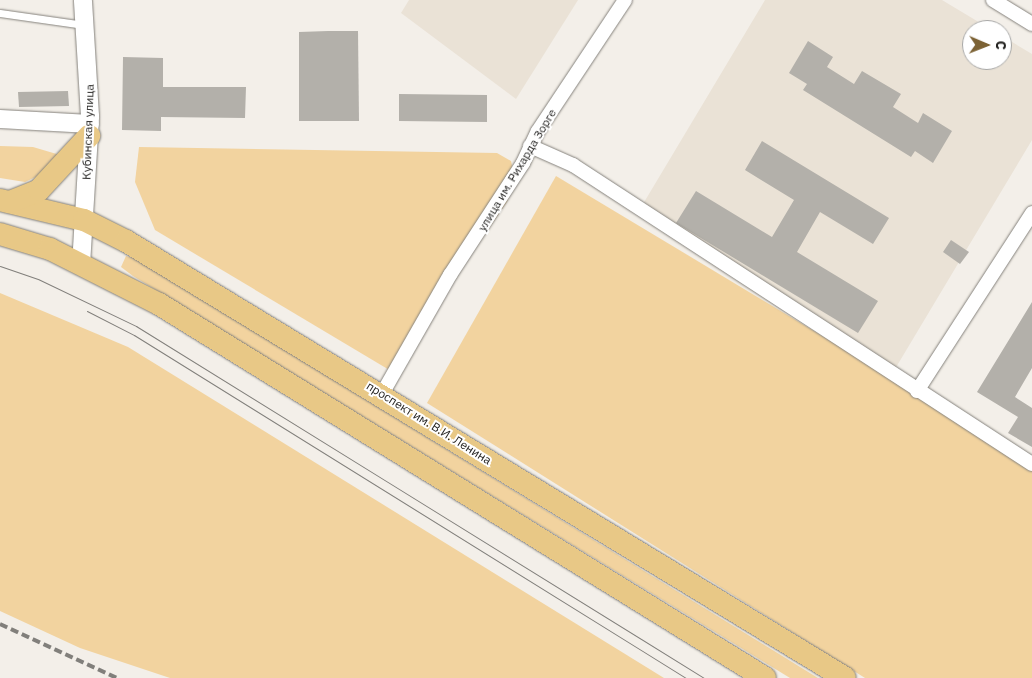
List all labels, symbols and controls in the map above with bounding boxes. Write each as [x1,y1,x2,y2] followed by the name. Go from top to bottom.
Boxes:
[962,20,1012,70] north arrow
[992,41,1010,50] text: С
[79,84,97,180] street label: Кубинская улица
[475,106,559,234] street label: улица им. Рихарда Зорге
[364,379,494,467] street label: проспект им. В.И. Ленина

